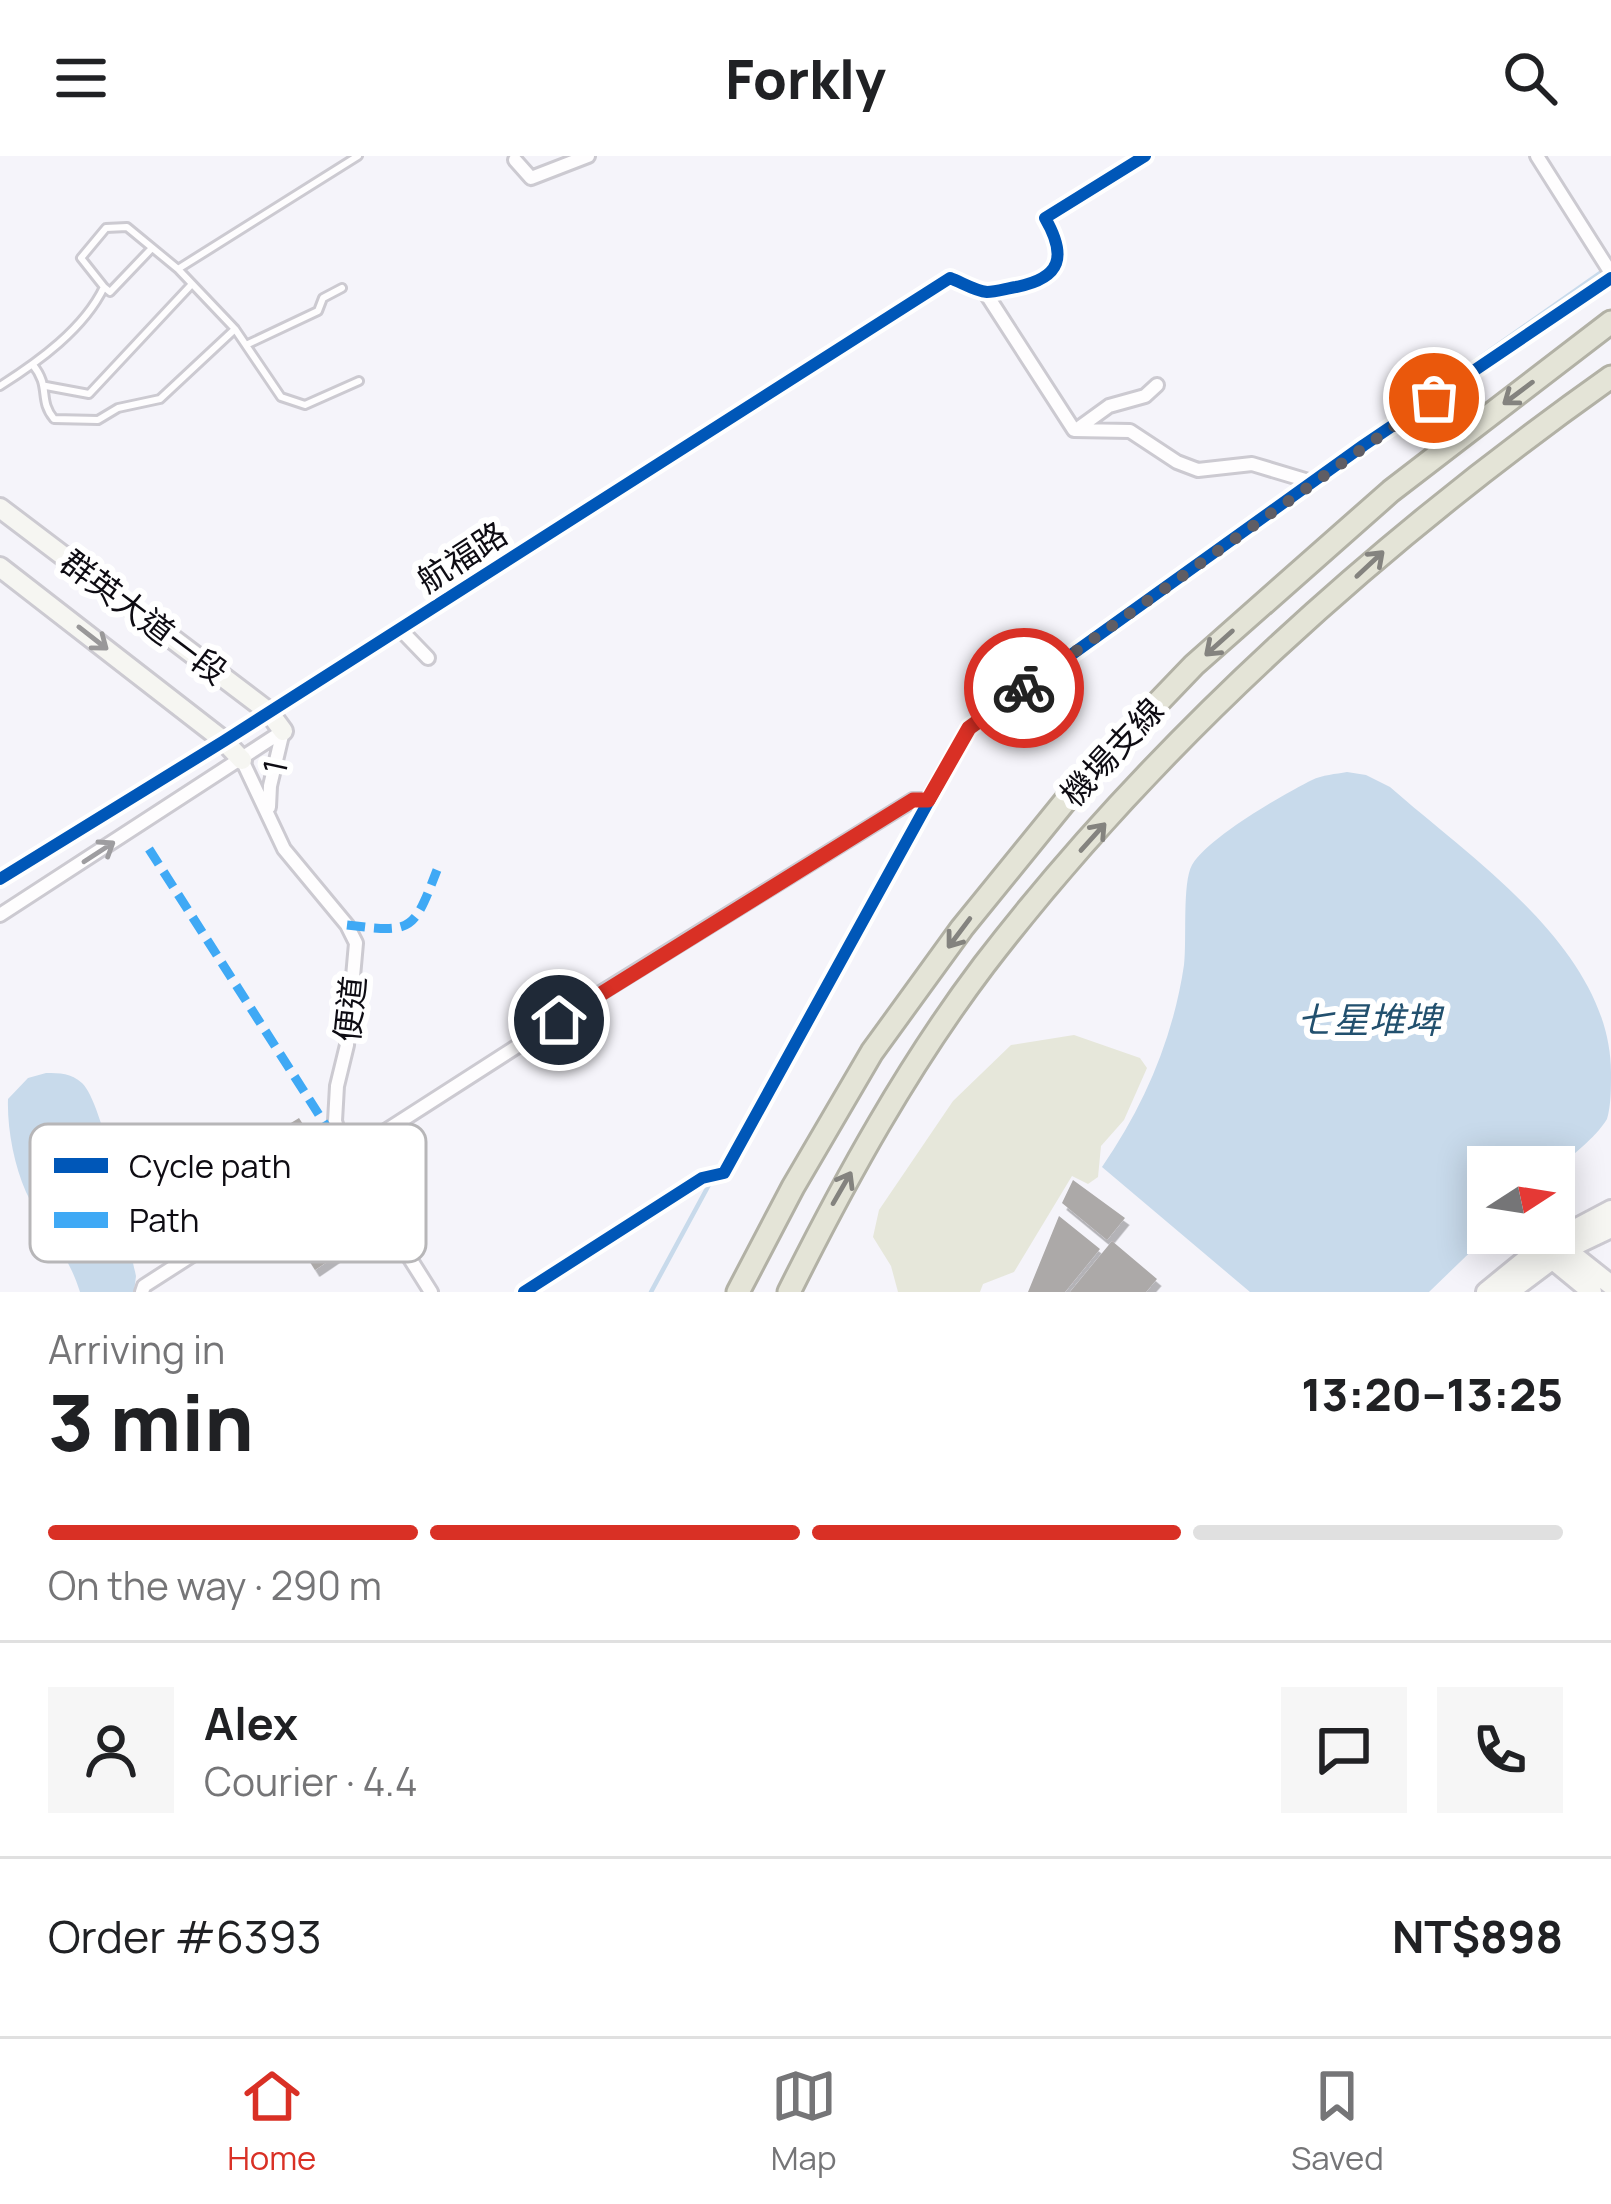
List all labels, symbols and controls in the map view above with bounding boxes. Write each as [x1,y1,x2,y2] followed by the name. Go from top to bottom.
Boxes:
[725,41,886,115] text: Forkly
[48,45,114,111] icon: menu
[1497,45,1563,111] icon: search
[1383,347,1485,449] pin
[1401,365,1467,431] icon: bag
[1502,380,1535,405] one-way arrow
[408,511,515,602] street label: 航福路
[52,539,237,694] street label: 群英大道一段
[1355,551,1385,578] one-way arrow
[76,624,108,651] one-way arrow
[964,628,1084,748] courier
[1204,629,1235,656] one-way arrow
[991,655,1057,721] icon: bike
[1050,688,1173,815] street label: 機場支線
[251,756,298,778] street label: 1
[1079,823,1106,853] one-way arrow
[81,840,115,864] one-way arrow
[947,916,972,949] one-way arrow
[508,969,610,1071] pin
[324,974,375,1044] street label: 便道
[526,987,592,1053] icon: home
[1297,995,1445,1044] water label: 七星堆埤
[30,1124,426,1262] legend
[129,1143,291,1188] text: Cycle path
[1467,1146,1575,1254] north arrow
[1467,1146,1575,1254] map controls
[831,1171,854,1206] one-way arrow
[129,1197,199,1242] text: Path
[48,1322,225,1376] text: Arriving in
[1301,1363,1563,1425] text: 13:20–13:25
[48,1368,254,1474] text: 3 min
[48,1558,382,1612] text: On the way · 290 m
[48,1687,174,1813] button: person
[1281,1687,1407,1813] button: chat
[1437,1687,1563,1813] button: phone
[204,1692,298,1754] text: Alex
[204,1754,418,1808] text: Courier · 4.4
[48,1905,322,1967] text: Order #6393
[1392,1905,1563,1967] text: NT$898
[227,2063,316,2180] tab: Home
[771,2063,837,2180] tab: Map
[1291,2063,1384,2180] tab: Saved

